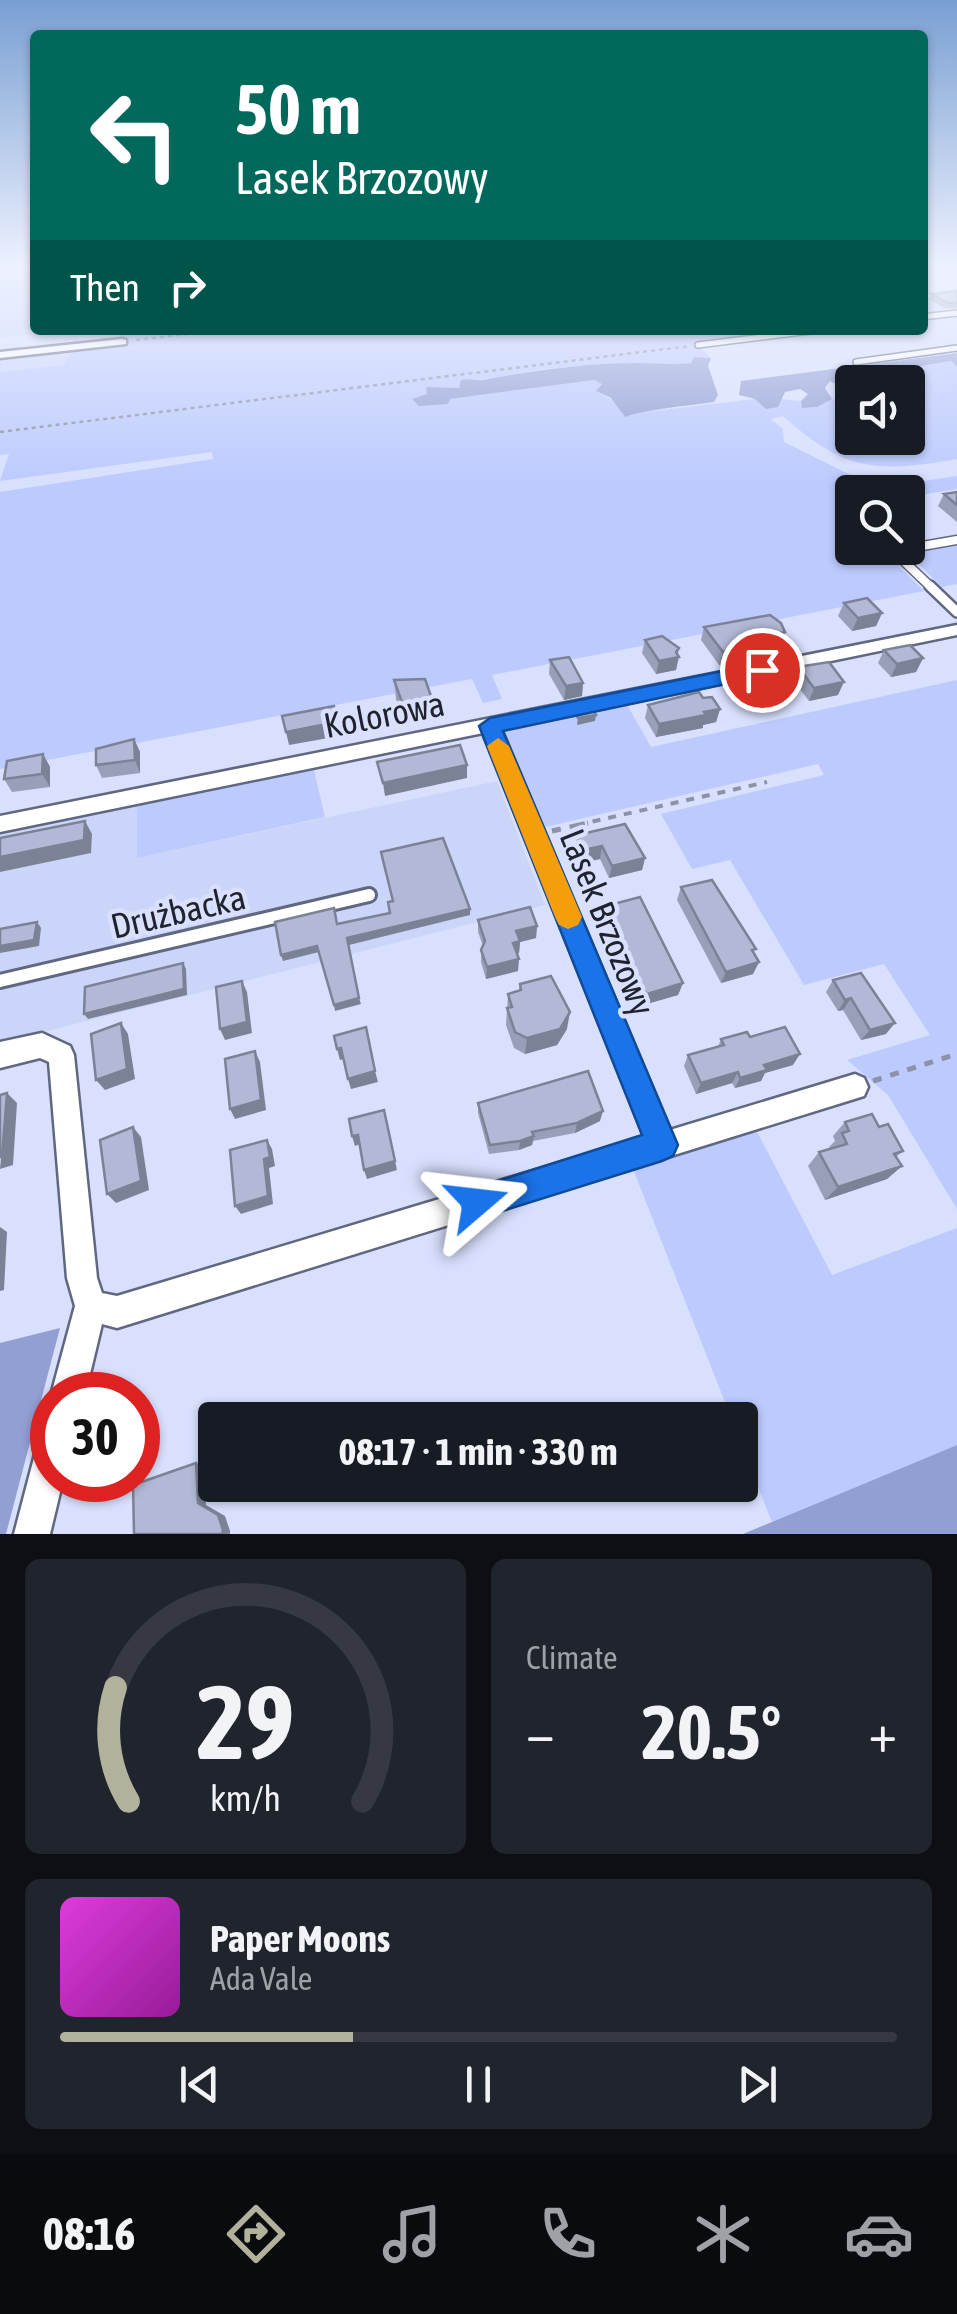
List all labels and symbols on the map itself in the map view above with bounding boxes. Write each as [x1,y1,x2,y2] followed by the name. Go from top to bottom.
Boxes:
[720,628,805,713] pin
[321,683,447,745] street label: Kolorowa
[553,823,663,1021] street label: Lasek Brzozowy
[107,876,249,946] street label: Drużbacka
[425,1150,529,1254] position arrow
[30,1372,160,1502] speed limit sign: 30

